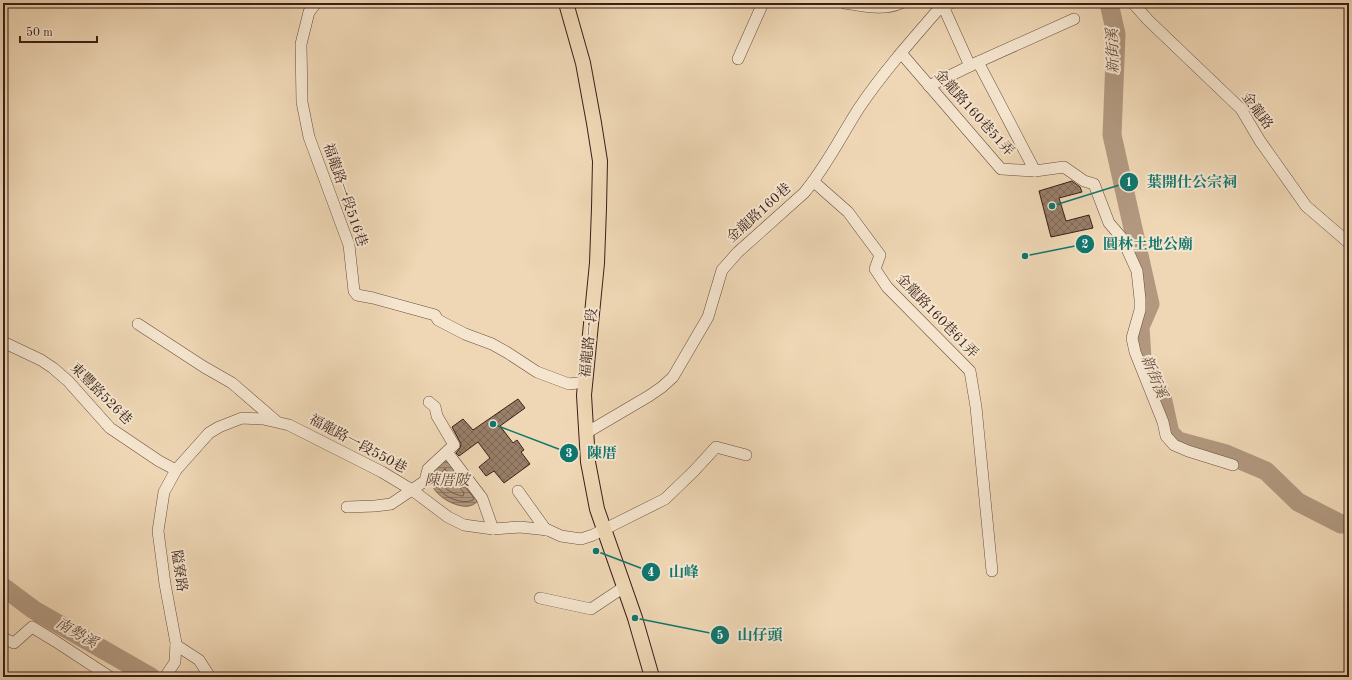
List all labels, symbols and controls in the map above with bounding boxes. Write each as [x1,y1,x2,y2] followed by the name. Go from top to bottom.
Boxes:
[20,18,97,44] scale bar
[26,26,53,39] text: 50 m
[1104,26,1122,74] water label: 新街溪
[932,67,1017,159] street label: 金龍路160巷51弄
[1239,89,1276,132] street label: 金龍路
[321,141,370,249] street label: 福龍路一段516巷
[1119,169,1245,196] callout: 葉開仕公宗祠
[1147,173,1237,191] text: 葉開仕公宗祠
[1126,177,1132,189] text: 1
[724,180,794,245] street label: 金龍路160巷
[1075,230,1201,257] callout: 圓林土地公廟
[1103,235,1193,253] text: 圓林土地公廟
[1082,239,1089,251] text: 2
[894,271,981,361] street label: 金龍路160巷61弄
[577,307,600,379] street label: 福龍路一段
[1138,353,1171,403] water label: 新街溪
[68,360,135,427] street label: 東豐路526巷
[307,411,410,476] street label: 福龍路一段550巷
[559,439,625,466] callout: 陳厝
[587,445,617,462] text: 陳厝
[566,448,573,460] text: 3
[424,472,471,489] water label: 陳厝陂
[169,549,190,593] street label: 隘寮路
[641,558,707,585] callout: 山峰
[669,564,699,581] text: 山峰
[648,567,655,579] text: 4
[53,615,102,653] water label: 南勢溪
[710,621,791,648] callout: 山仔頭
[737,627,783,644] text: 山仔頭
[717,629,724,642] text: 5

